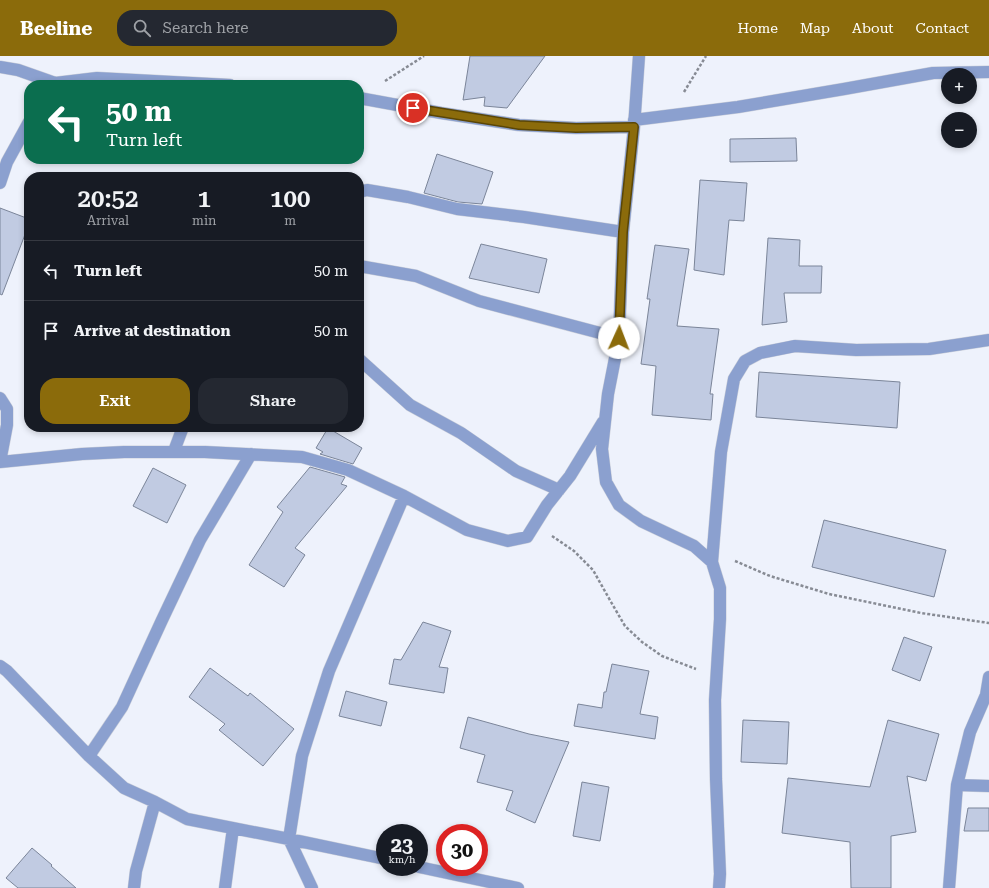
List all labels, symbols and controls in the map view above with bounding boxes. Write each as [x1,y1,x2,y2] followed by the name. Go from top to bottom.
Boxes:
[117,10,397,46] search box
[20,17,93,40] text: Beeline
[131,17,153,39] icon: search
[163,19,248,37] text: Search here
[737,20,778,36] text: Home
[800,20,830,36] text: Map
[852,20,894,36] text: About
[916,20,969,36] text: Contact
[941,68,977,148] map controls
[941,68,977,104] button: +
[396,91,430,125] pin
[106,95,171,128] text: 50 m
[40,96,92,148] icon: left
[402,97,424,119] icon: arrive
[941,112,977,148] button: −
[106,129,182,150] text: Turn left
[78,185,138,213] text: 20:52
[198,185,211,213] text: 1
[270,185,310,213] text: 100
[87,213,129,228] text: Arrival
[192,213,216,228] text: min
[284,213,296,228] text: m
[40,260,62,282] icon: left
[74,262,142,280] text: Turn left
[314,262,348,280] text: 50 m
[598,317,640,359] position arrow
[40,320,62,342] icon: arrive
[74,322,230,340] text: Arrive at destination
[314,322,348,340] text: 50 m
[40,378,190,424] button: Exit
[198,378,348,424] button: Share
[436,824,488,876] speed limit sign: 30
[391,833,413,857] text: 23
[389,854,415,865] text: km/h

